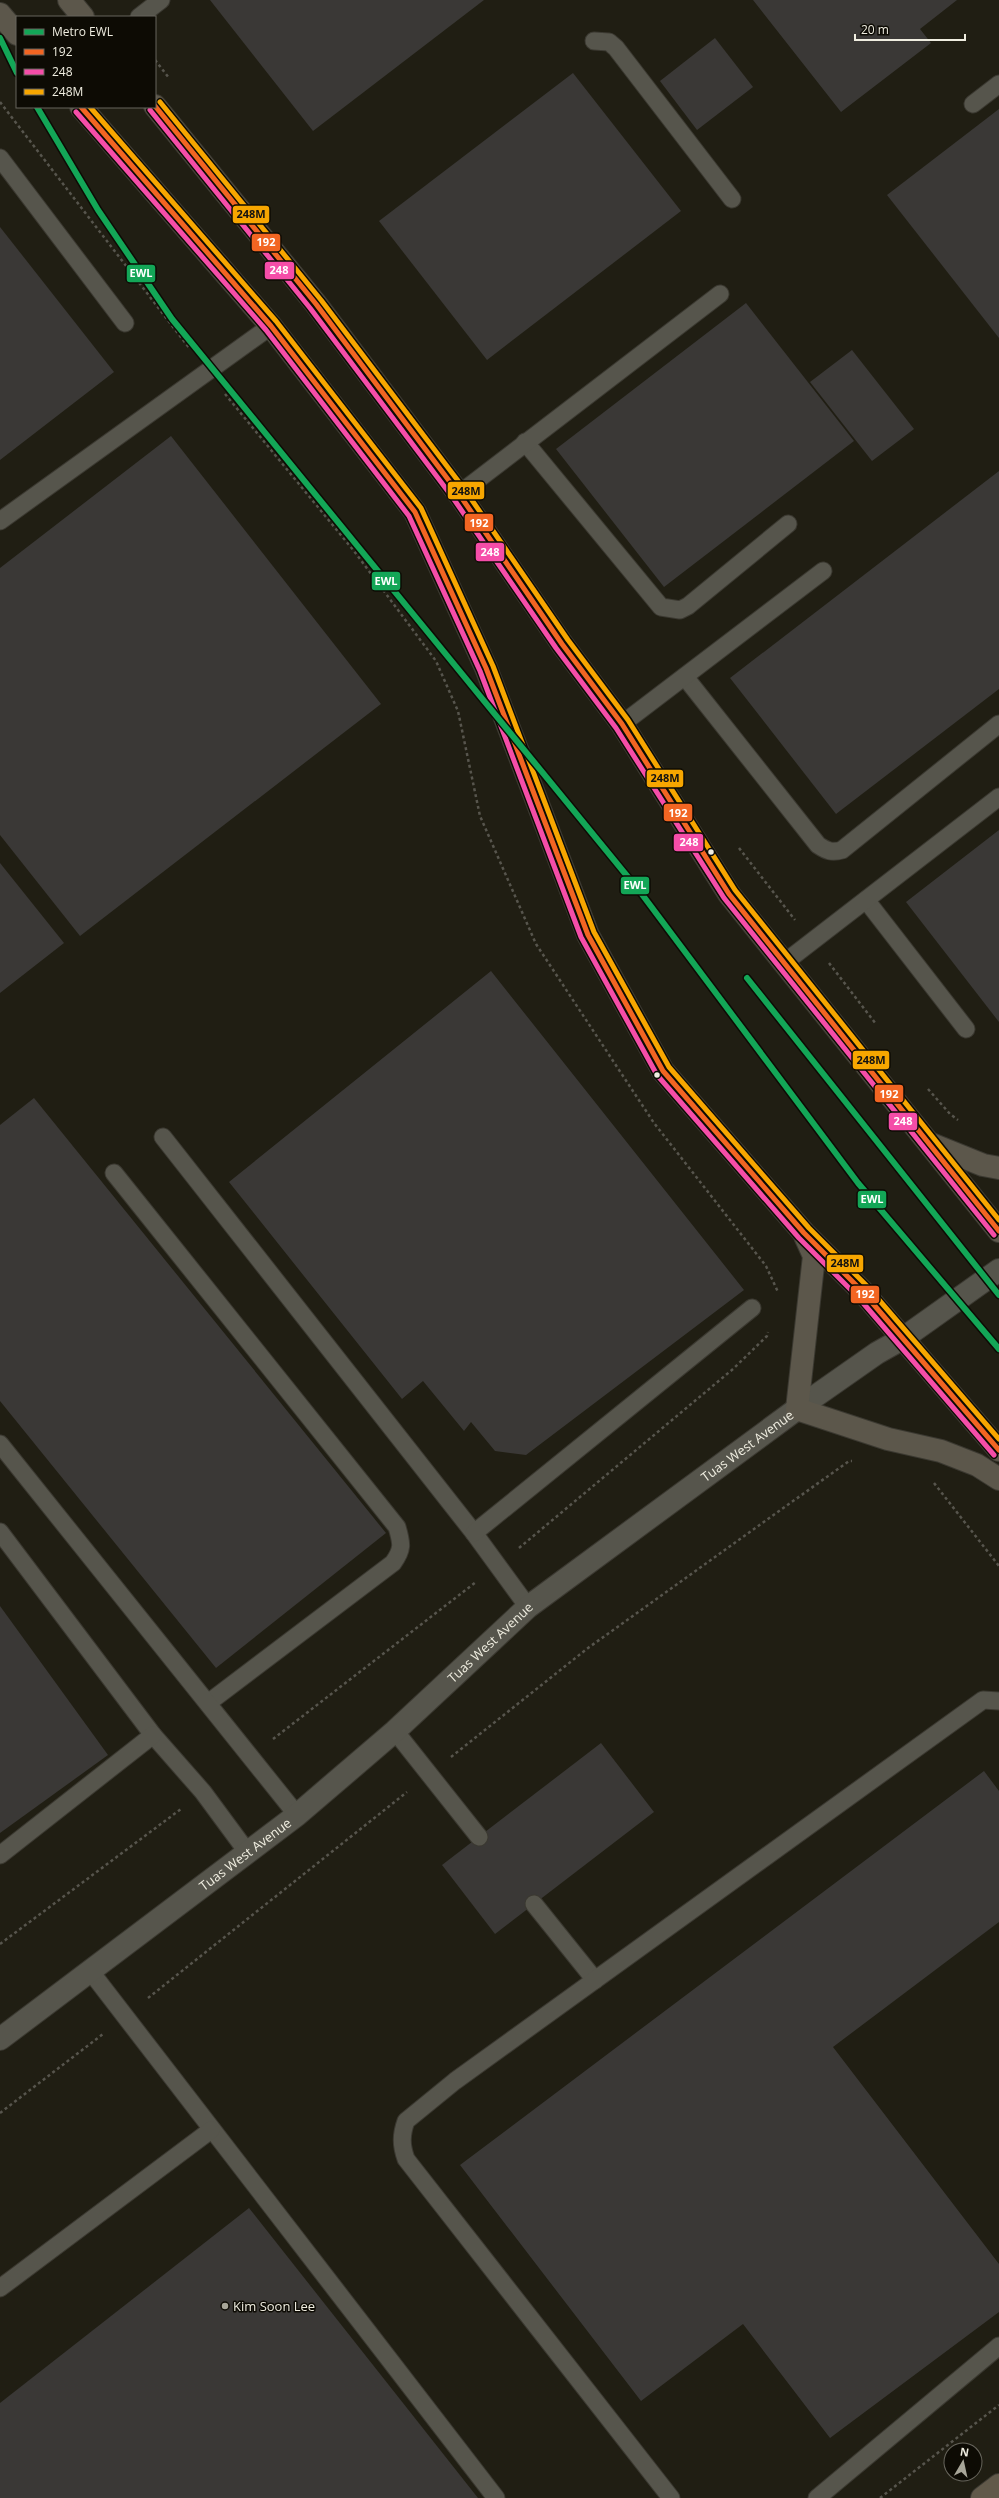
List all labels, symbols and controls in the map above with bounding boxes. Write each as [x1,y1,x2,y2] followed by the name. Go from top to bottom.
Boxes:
[16,16,156,108] legend
[855,16,965,42] scale bar
[861,21,889,38] text: 20 m
[52,23,113,40] text: Metro EWL
[52,43,73,60] text: 192
[52,63,73,80] text: 248
[52,83,83,100] text: 248M
[232,205,270,224] line badge: 248M
[236,206,266,221] text: 248M
[251,233,281,252] line badge: 192
[257,234,275,249] text: 192
[264,261,295,280] line badge: 248
[270,262,288,277] text: 248
[126,264,156,283] line badge: EWL
[129,265,153,280] text: EWL
[447,481,485,500] line badge: 248M
[451,483,481,498] text: 248M
[464,513,494,532] line badge: 192
[470,515,488,530] text: 192
[475,542,505,562] line badge: 248
[481,544,499,559] text: 248
[371,571,401,591] line badge: EWL
[374,573,398,588] text: EWL
[646,769,684,788] line badge: 248M
[650,770,680,785] text: 248M
[663,803,693,822] line badge: 192
[669,805,687,820] text: 192
[673,833,704,852] line badge: 248
[680,834,698,849] text: 248
[706,847,716,857] unlabelled marker
[620,876,650,895] line badge: EWL
[623,877,647,892] text: EWL
[852,1050,890,1070] line badge: 248M
[856,1052,886,1067] text: 248M
[652,1070,662,1080] unlabelled marker
[874,1084,904,1103] line badge: 192
[880,1086,898,1101] text: 192
[888,1112,918,1131] line badge: 248
[894,1113,912,1128] text: 248
[857,1190,887,1209] line badge: EWL
[860,1191,884,1206] text: EWL
[826,1254,864,1273] line badge: 248M
[830,1255,860,1270] text: 248M
[850,1285,880,1304] line badge: 192
[856,1286,874,1301] text: 192
[697,1406,797,1486] street label: Tuas West Avenue
[443,1598,537,1687] street label: Tuas West Avenue
[195,1814,295,1895] street label: Tuas West Avenue
[233,2297,315,2315] place label: Kim Soon Lee
[220,2301,230,2311] marker: Kim Soon Lee
[943,2442,983,2482] north arrow
[959,2444,970,2460] text: N

